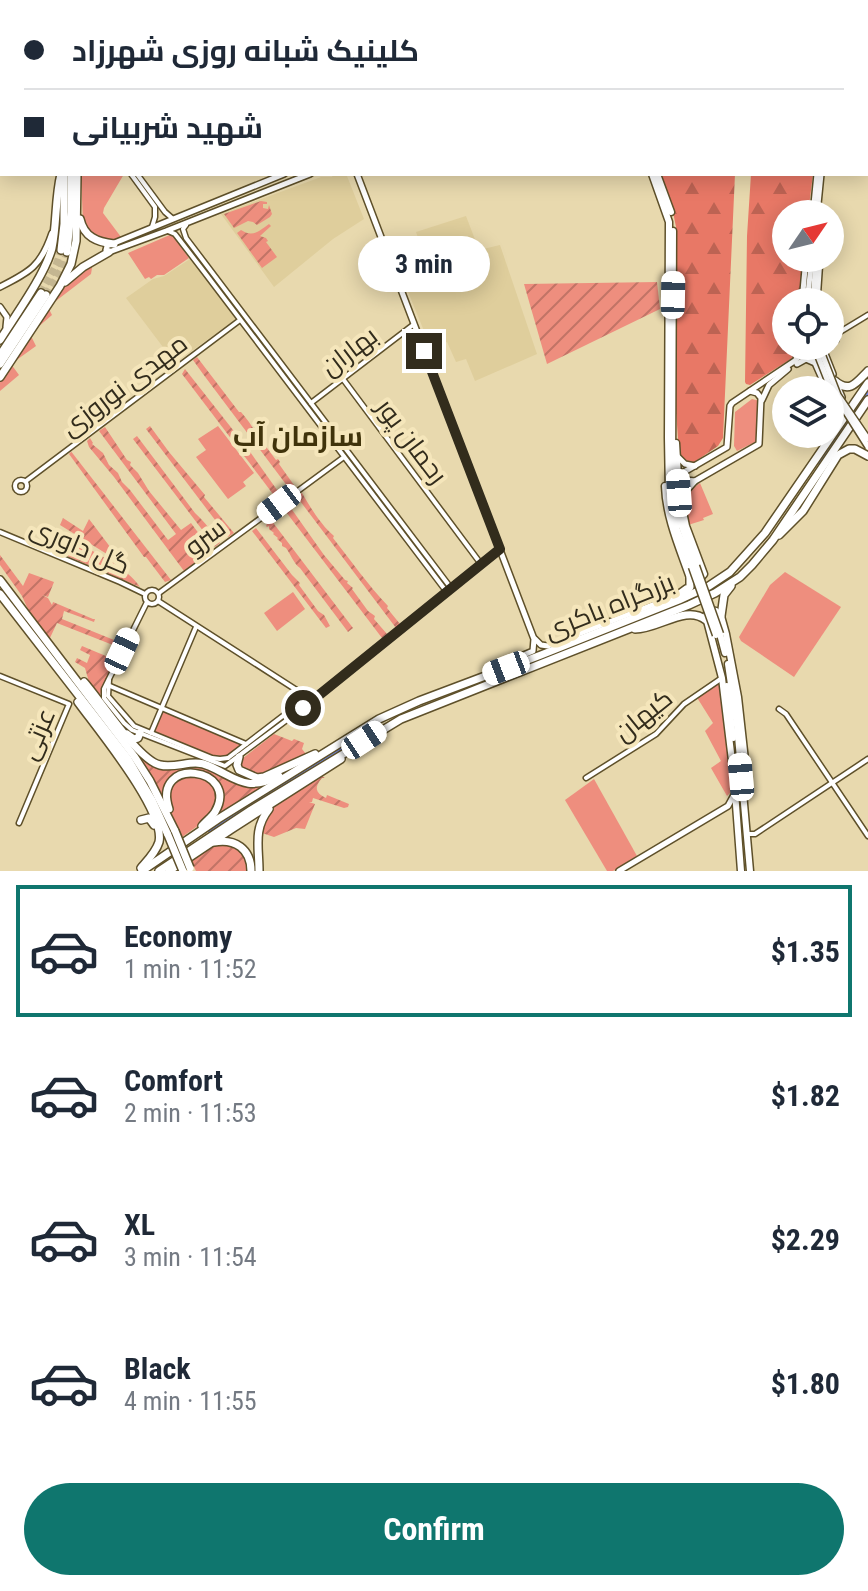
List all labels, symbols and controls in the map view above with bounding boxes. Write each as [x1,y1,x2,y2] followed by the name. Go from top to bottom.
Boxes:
[72,33,419,68] text: کلینیک شبانه روزی شهرزاد
[72,110,263,145] text: شهید شربیانی
[772,200,844,272] north arrow
[772,200,844,448] map controls
[358,235,490,291] callout: 3 min
[395,249,453,279] text: 3 min
[661,271,685,319] car
[772,288,844,360] button: locate
[315,320,384,383] street label: بهاران
[55,328,194,443] street label: مهدی نوروزی
[406,333,442,369] route end
[772,376,844,448] button: layers
[368,391,454,491] street label: رحمان پور
[233,420,363,453] district label: سازمان آب
[665,468,693,518] car
[253,480,305,528] car
[25,512,134,581] street label: گل داوری
[179,512,231,562] street label: سرو
[540,566,678,646] street label: بزرگراه باکری
[101,624,143,678] car
[479,648,533,688] car
[608,683,679,748] street label: کیهان
[285,690,321,726] route start
[13,704,62,765] street label: عزتی
[337,717,391,763] car
[727,752,755,802] car
[28,915,100,987] icon: car
[124,919,232,954] text: Economy
[771,934,840,969] text: $1.35
[124,954,257,984] text: 1 min · 11:52
[28,1059,100,1131] icon: car
[124,1063,223,1098] text: Comfort
[771,1078,840,1113] text: $1.82
[124,1098,257,1128] text: 2 min · 11:53
[28,1203,100,1275] icon: car
[124,1207,155,1242] text: XL
[771,1222,840,1257] text: $2.29
[124,1242,257,1272] text: 3 min · 11:54
[28,1347,100,1419] icon: car
[124,1351,191,1386] text: Black
[771,1366,840,1401] text: $1.80
[124,1386,257,1416] text: 4 min · 11:55
[24,1483,844,1575] button: Confirm

